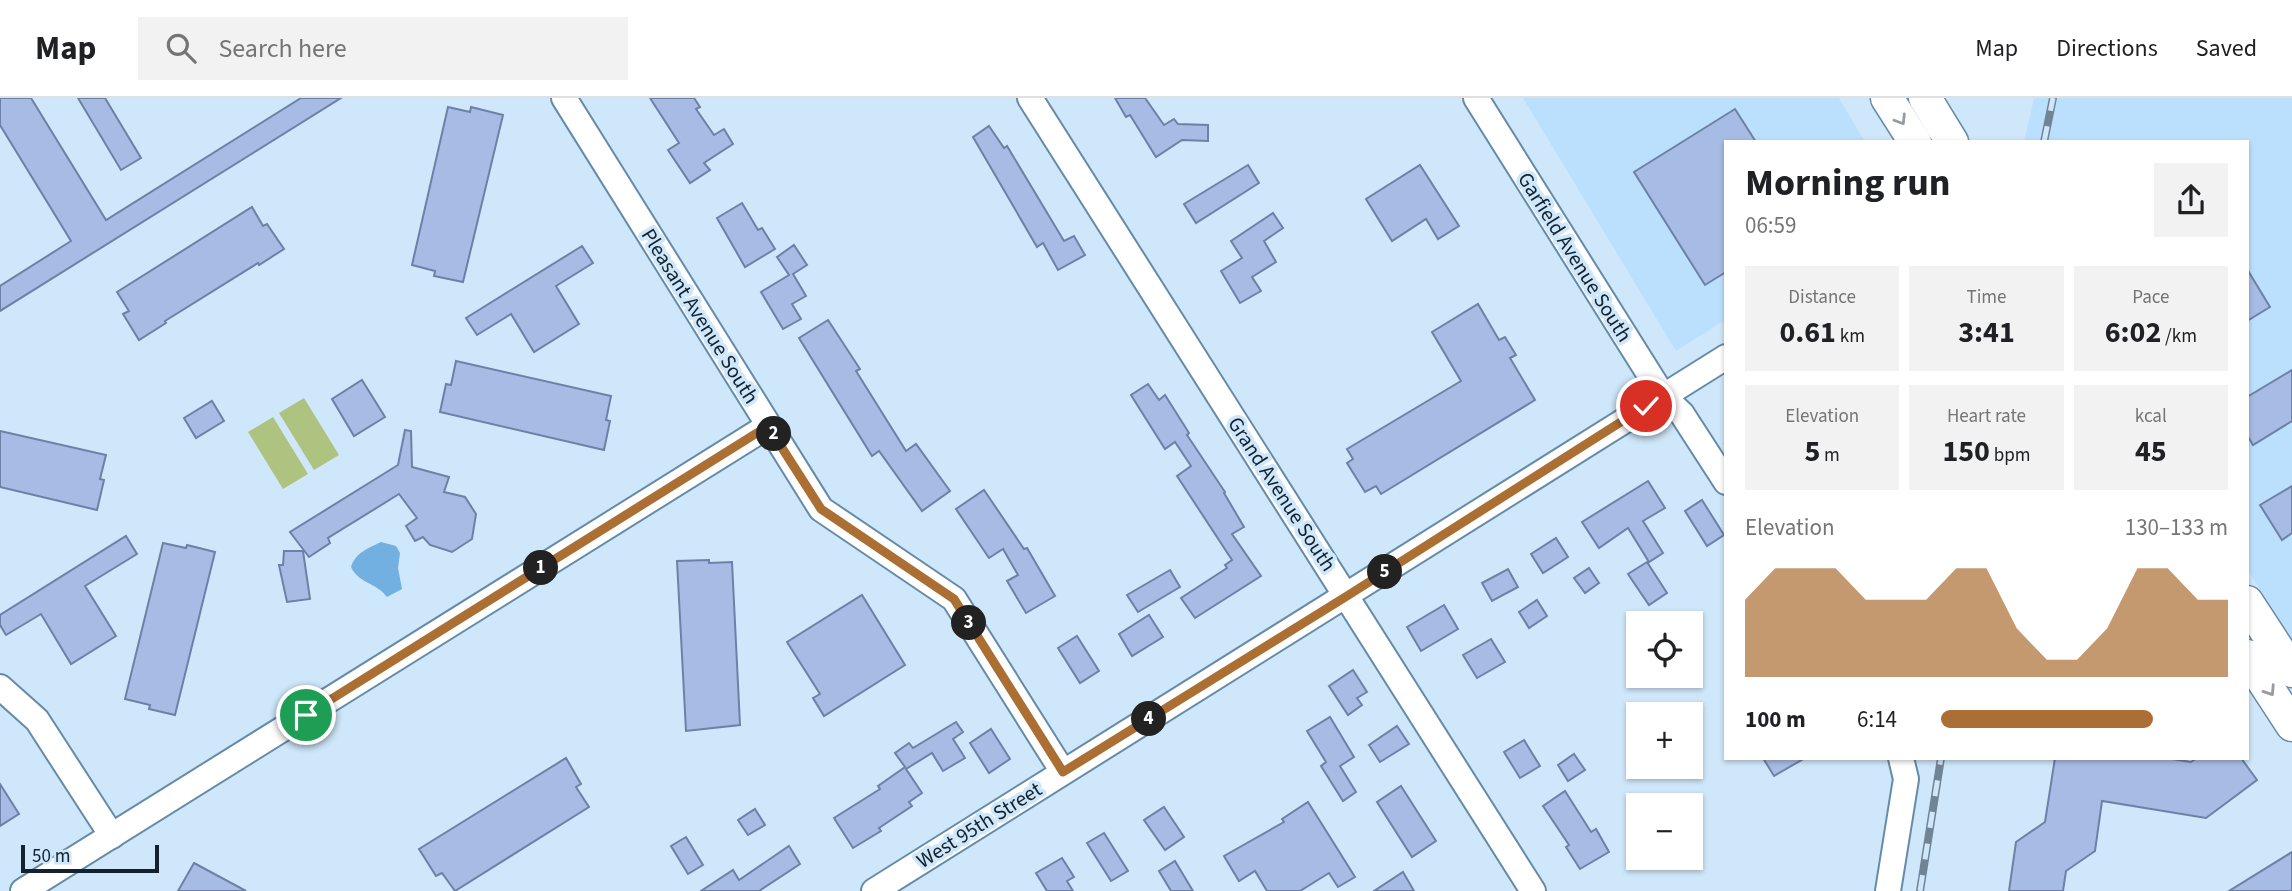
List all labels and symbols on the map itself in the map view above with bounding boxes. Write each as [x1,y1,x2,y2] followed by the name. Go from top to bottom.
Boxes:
[1892,112,1905,125] one-way arrow
[1511,166,1639,348] street label: Garfield Avenue South
[634,223,766,409] street label: Pleasant Avenue South
[1616,376,1676,436] pin
[1221,411,1343,577] street label: Grand Avenue South
[756,416,792,452] pin: 2
[524,550,558,586] pin: 1
[1368,554,1402,589] pin: 5
[951,606,986,640] pin: 3
[2261,683,2274,696] one-way arrow
[276,685,336,745] pin
[1132,702,1166,736] pin: 4
[910,774,1048,876] street label: West 95th Street
[21,842,159,874] scale bar

